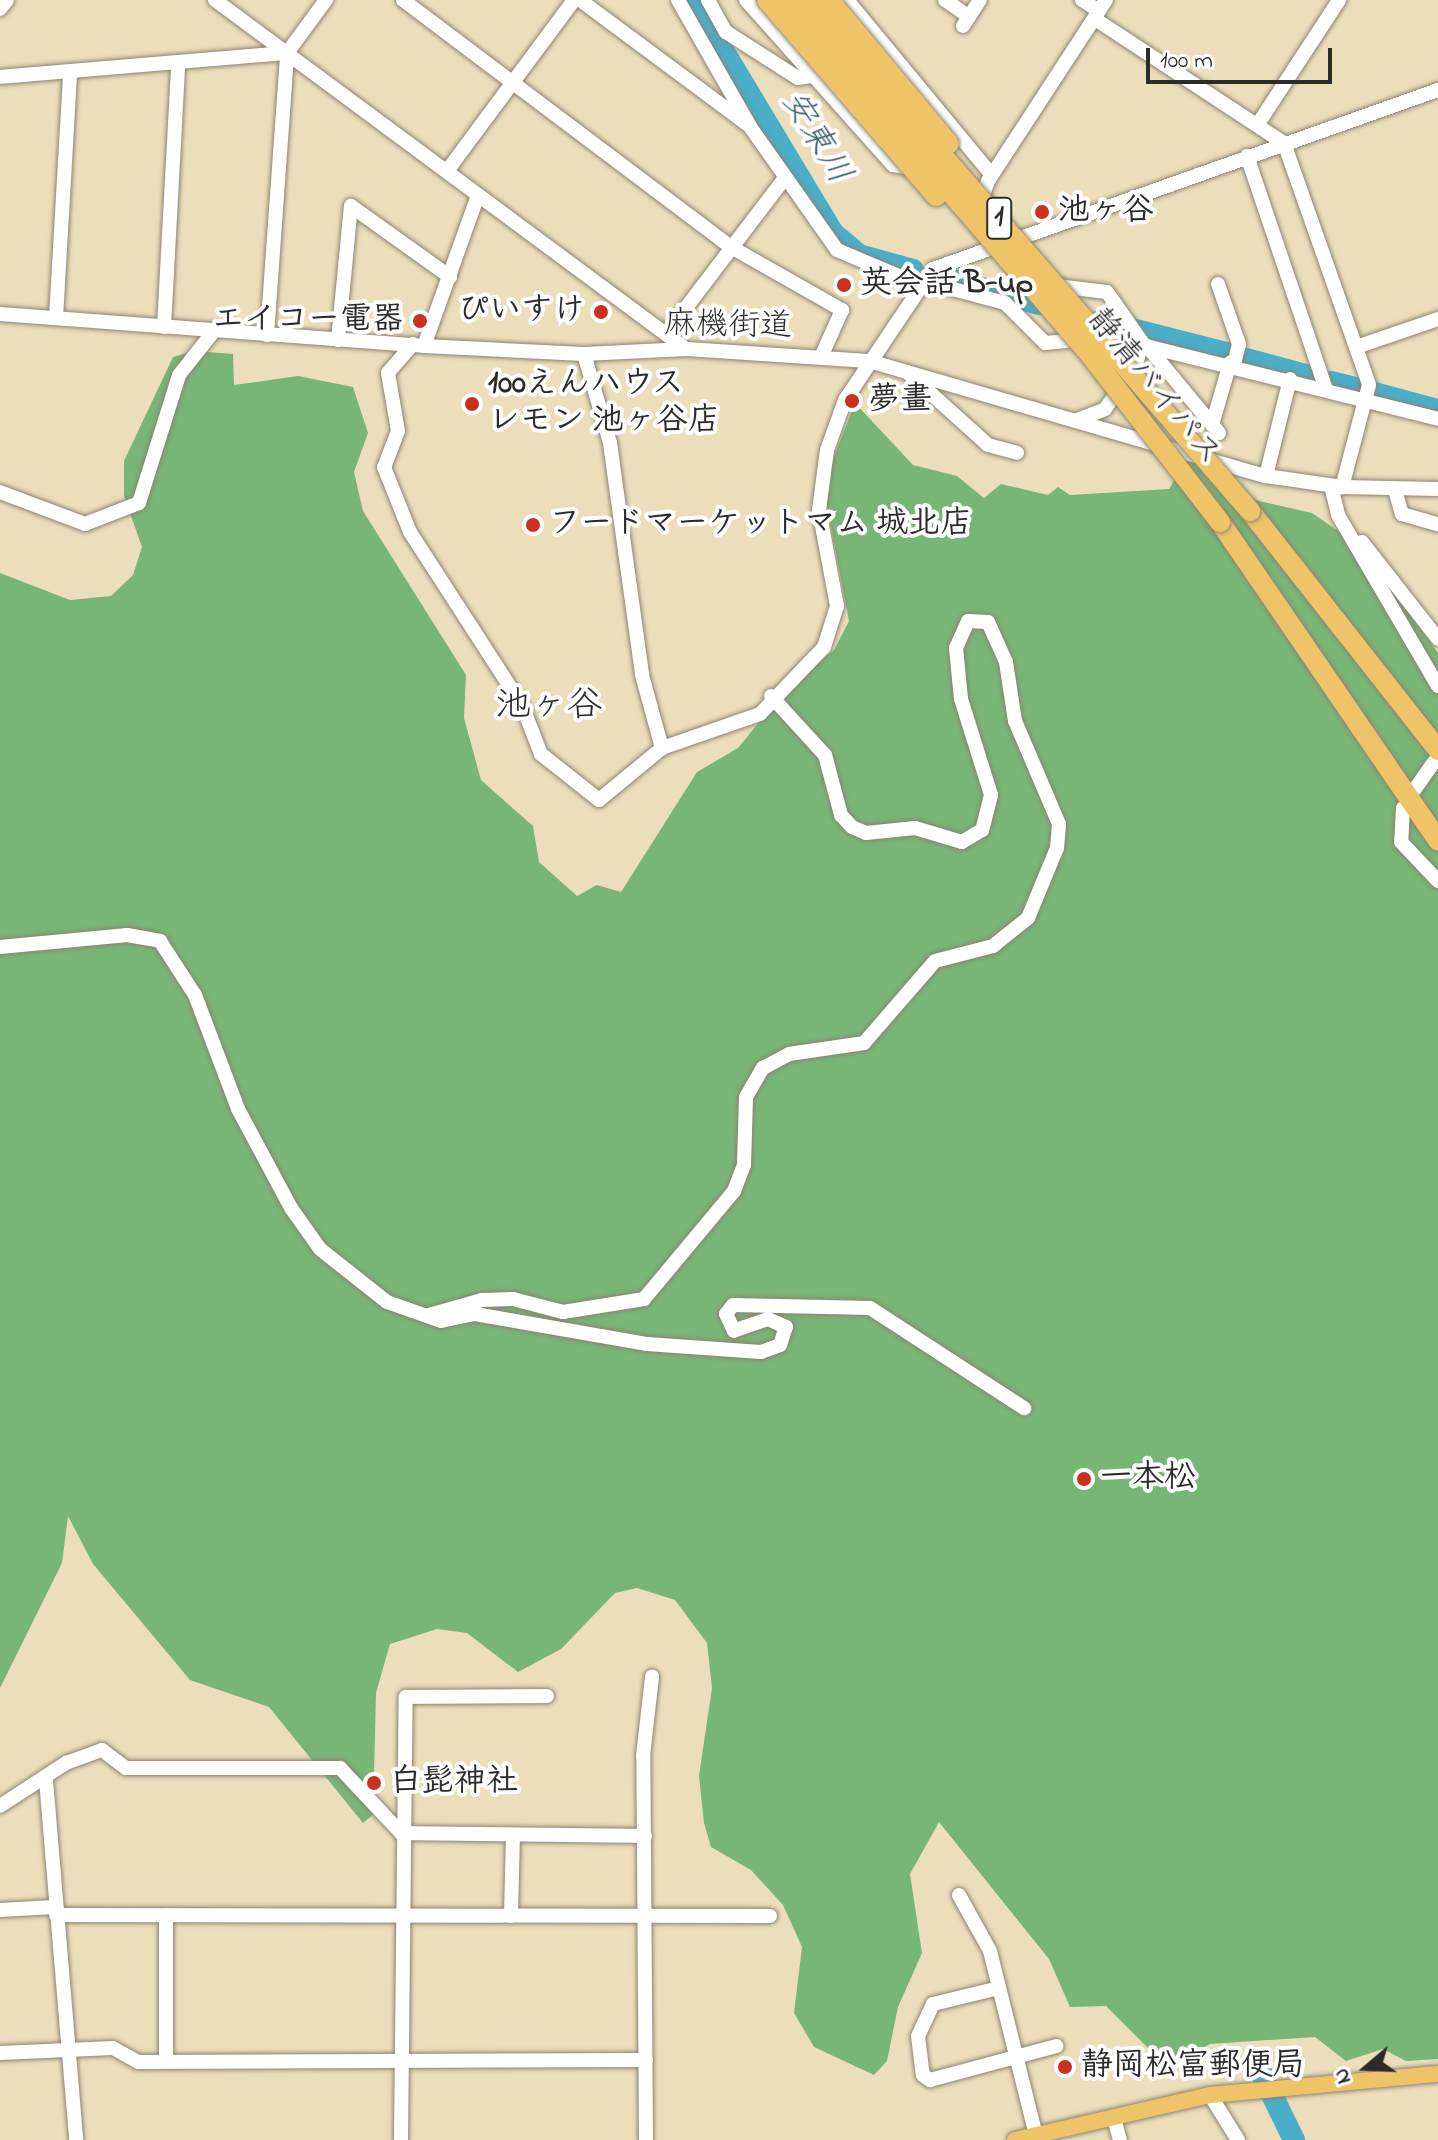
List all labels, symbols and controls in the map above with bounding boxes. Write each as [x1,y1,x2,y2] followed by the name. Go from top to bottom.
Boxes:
[1150,32,1336,82] scale bar
[1160,44,1213,79] text: 100 m
[771,84,859,192] water label: 安東川
[985,192,1013,244] road number: 1
[1058,193,1154,231] place label: 池ヶ谷
[1033,203,1051,221] marker: 池ヶ谷
[860,266,1033,304] place label: 英会話 B-up
[835,276,853,294] marker: 英会話 B-up
[457,293,585,331] place label: ぴいすけ
[1078,301,1228,475] street label: 静清バイパス
[212,302,404,340] place label: エイコー電器
[592,303,610,321] marker: ぴいすけ
[664,307,792,347] street label: 麻機街道
[411,312,429,330] marker: エイコー電器
[488,367,720,442] place label: 100えんハウス レモン 池ヶ谷店
[868,382,932,420] place label: 夢畫
[843,392,861,410] marker: 夢畫
[463,395,481,413] marker: 100えんハウス レモン 池ヶ谷店
[549,506,972,544] place label: フードマーケットマム 城北店
[524,516,542,534] marker: フードマーケットマム 城北店
[495,685,603,729] district label: 池ヶ谷
[1100,1460,1196,1498] place label: 一本松
[1075,1470,1093,1488] marker: 一本松
[390,1764,518,1802] place label: 白髭神社
[365,1774,383,1792] marker: 白髭神社
[1326,2028,1406,2108] north arrow
[1081,2048,1305,2086] place label: 静岡松富郵便局
[1056,2058,1074,2076] marker: 静岡松富郵便局
[1326,2064,1361,2088] text: N

